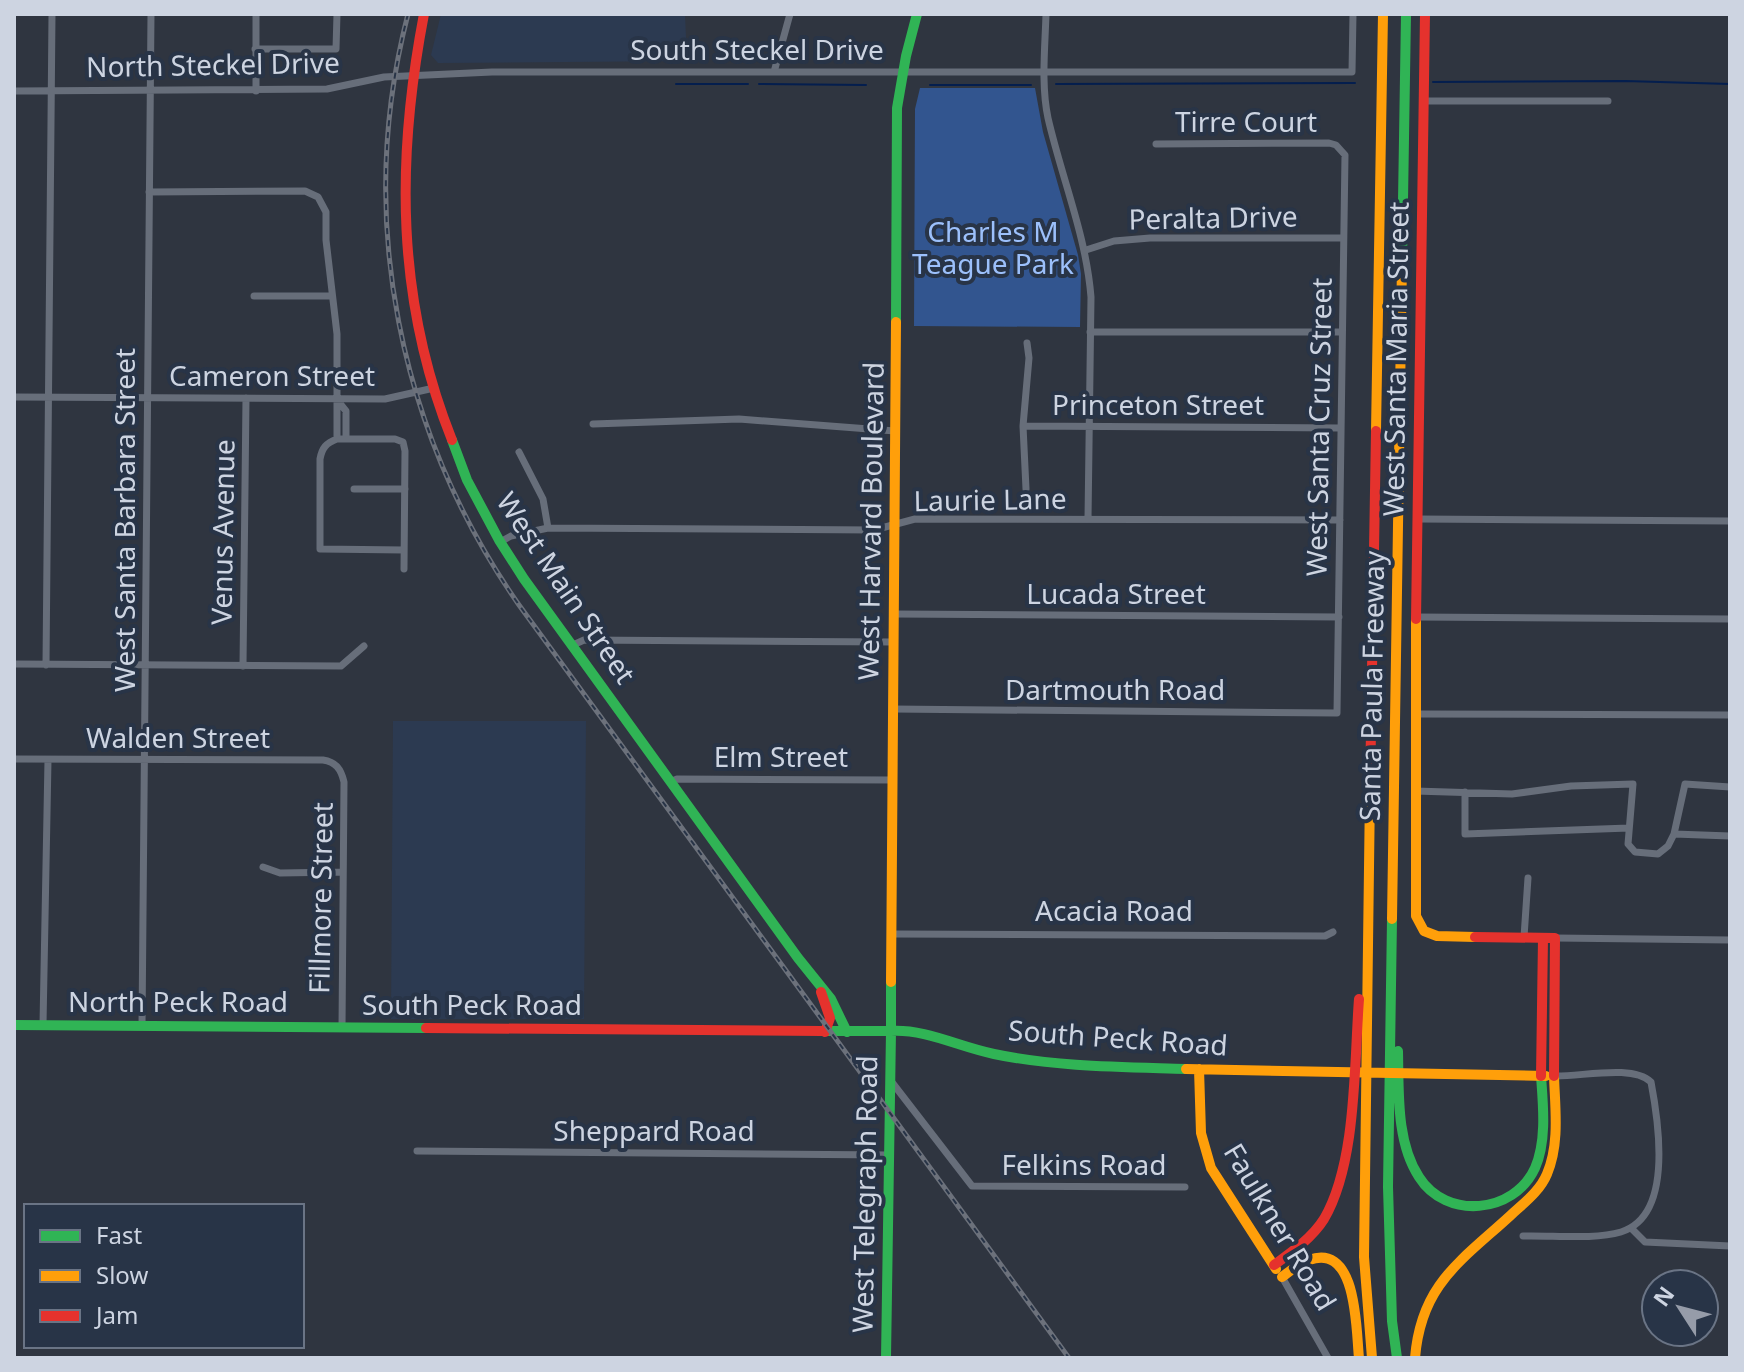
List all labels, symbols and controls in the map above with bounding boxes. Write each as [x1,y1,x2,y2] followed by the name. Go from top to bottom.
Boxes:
[630,30,884,68] street label: South Steckel Drive
[86,43,340,85] street label: North Steckel Drive
[1175,102,1317,140] street label: Tirre Court
[1128,197,1298,237] street label: Peralta Drive
[1373,201,1417,517] street label: West Santa Maria Street
[912,212,1074,282] park label: Charles M Teague Park
[1296,277,1340,577] street label: West Santa Cruz Street
[105,348,143,692] street label: West Santa Barbara Street
[169,356,375,394] street label: Cameron Street
[848,361,892,681] street label: West Harvard Boulevard
[1052,385,1264,423] street label: Princeton Street
[201,439,243,625] street label: Venus Avenue
[913,479,1067,519] street label: Laurie Lane
[489,484,645,691] street label: West Main Street
[1350,550,1392,821] street label: Santa Paula Freeway
[1026,574,1206,612] street label: Lucada Street
[1005,670,1225,708] street label: Dartmouth Road
[86,718,270,756] street label: Walden Street
[714,737,848,775] street label: Elm Street
[299,802,341,994] street label: Fillmore Street
[1035,891,1193,929] street label: Acacia Road
[68,982,288,1020] street label: North Peck Road
[362,985,582,1023] street label: South Peck Road
[1007,1010,1229,1064] street label: South Peck Road
[843,1055,885,1333] street label: West Telegraph Road
[553,1111,755,1149] street label: Sheppard Road
[1216,1136,1346,1317] street label: Faulkner Road
[1001,1145,1167,1183] street label: Felkins Road
[24,1204,304,1348] legend
[96,1218,142,1251] text: Fast
[96,1258,148,1291] text: Slow
[1640,1268,1720,1348] north arrow
[1646,1280,1680,1312] text: N
[94,1298,138,1331] text: Jam

